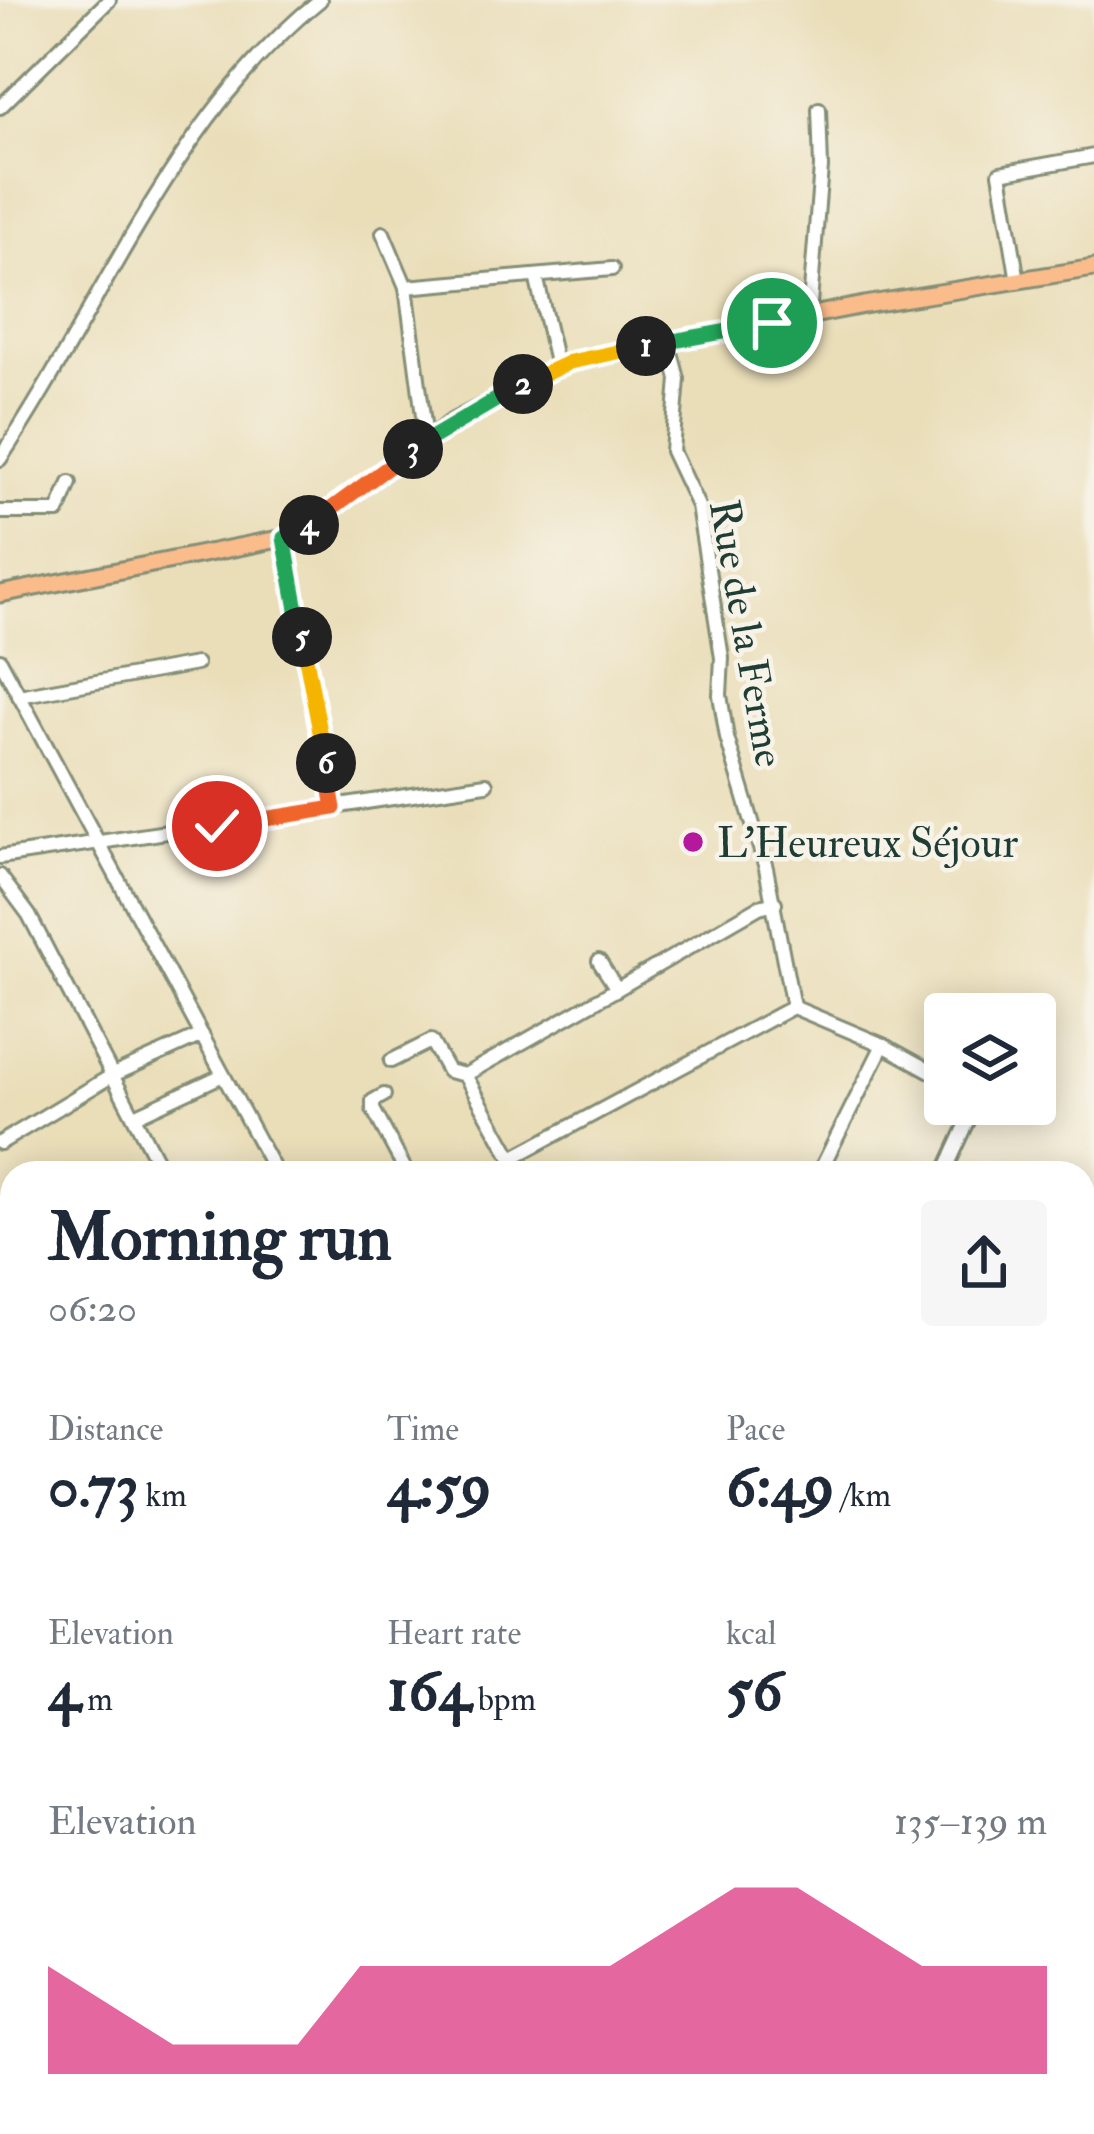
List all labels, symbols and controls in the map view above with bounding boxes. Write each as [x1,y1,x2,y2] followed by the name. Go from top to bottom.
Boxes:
[721,272,823,374] pin
[739,290,805,356] icon: arrive
[616,316,676,376] pin: 1
[640,325,652,366] text: 1
[493,354,553,414] pin: 2
[515,363,531,404] text: 2
[383,419,443,479] pin: 3
[407,428,419,469] text: 3
[279,495,339,555] pin: 4
[697,496,795,771] street label: Rue de la Ferme
[300,504,318,545] text: 4
[272,607,332,667] pin: 5
[295,616,309,657] text: 5
[296,733,356,793] pin: 6
[318,742,334,783] text: 6
[166,775,268,877] pin
[184,793,250,859] icon: check
[717,818,1019,870] place label: L'Heureux Séjour
[680,829,706,855] marker: L'Heureux Séjour
[924,993,1056,1125] map controls
[924,993,1056,1125] button: layers
[48,1197,392,1280] text: Morning run
[921,1200,1047,1326] button: share
[48,1284,137,1333] text: 06:20
[48,1409,163,1450] text: Distance
[387,1409,459,1450] text: Time
[726,1409,785,1450] text: Pace
[48,1450,139,1525] text: 0.73
[387,1450,491,1525] text: 4:59
[726,1450,834,1525] text: 6:49
[139,1475,187,1516] text: km
[834,1475,891,1516] text: /km
[48,1613,174,1654] text: Elevation
[387,1613,521,1654] text: Heart rate
[726,1613,777,1654] text: kcal
[48,1654,80,1729] text: 4
[387,1654,471,1729] text: 164
[726,1654,782,1729] text: 56
[80,1679,113,1720] text: m
[471,1679,536,1720] text: bpm
[48,1797,197,1846] text: Elevation
[894,1797,1047,1846] text: 135–139 m

